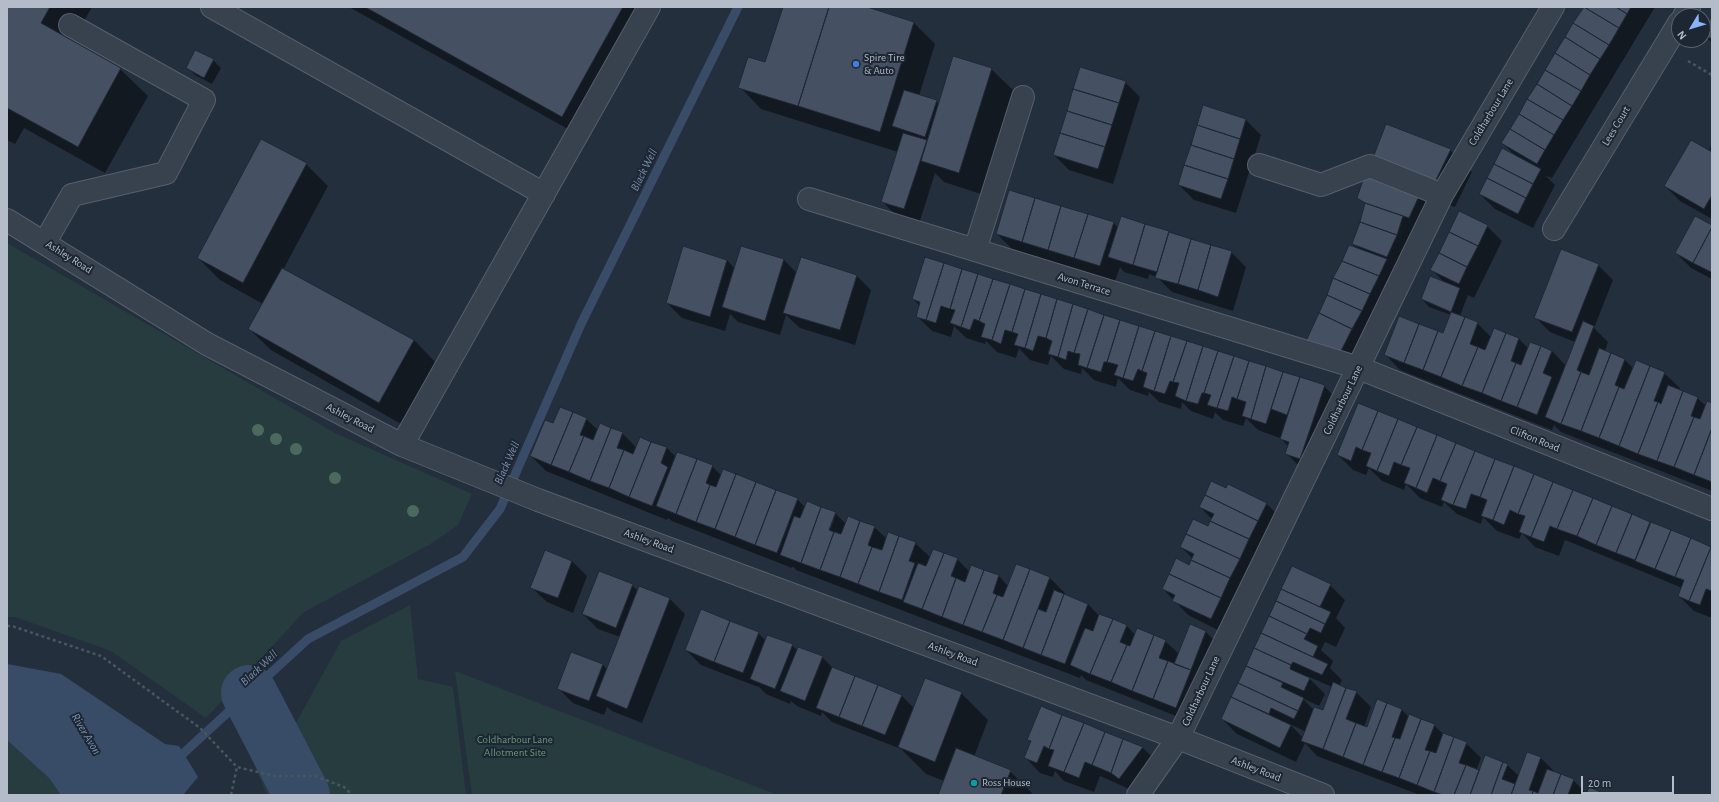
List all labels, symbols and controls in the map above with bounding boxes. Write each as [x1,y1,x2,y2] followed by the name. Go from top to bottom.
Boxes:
[1671,8,1711,48] north arrow
[1675,29,1689,41] text: N
[864,51,905,77] place label: Spire Tire & Auto
[851,59,861,69] marker: Spire Tire & Auto
[1466,76,1516,148] street label: Coldharbour Lane
[1599,104,1633,148] street label: Lees Court
[628,146,660,194] water label: Black Well
[43,238,95,276] street label: Ashley Road
[1056,270,1112,298] street label: Avon Terrace
[1320,363,1366,437] street label: Coldharbour Lane
[324,400,376,436] street label: Ashley Road
[1508,423,1562,455] street label: Clifton Road
[491,439,523,487] water label: Black Well
[622,526,676,556] street label: Ashley Road
[926,639,980,669] street label: Ashley Road
[237,647,281,689] water label: Black Well
[1179,654,1223,728] street label: Coldharbour Lane
[68,711,104,757] water label: River Avon
[477,733,553,759] park label: Coldharbour Lane Allotment Site
[1229,753,1283,785] street label: Ashley Road
[1583,768,1676,794] scale bar
[982,776,1031,790] place label: Ross House
[1588,777,1611,789] text: 20 m
[969,778,979,788] marker: Ross House

